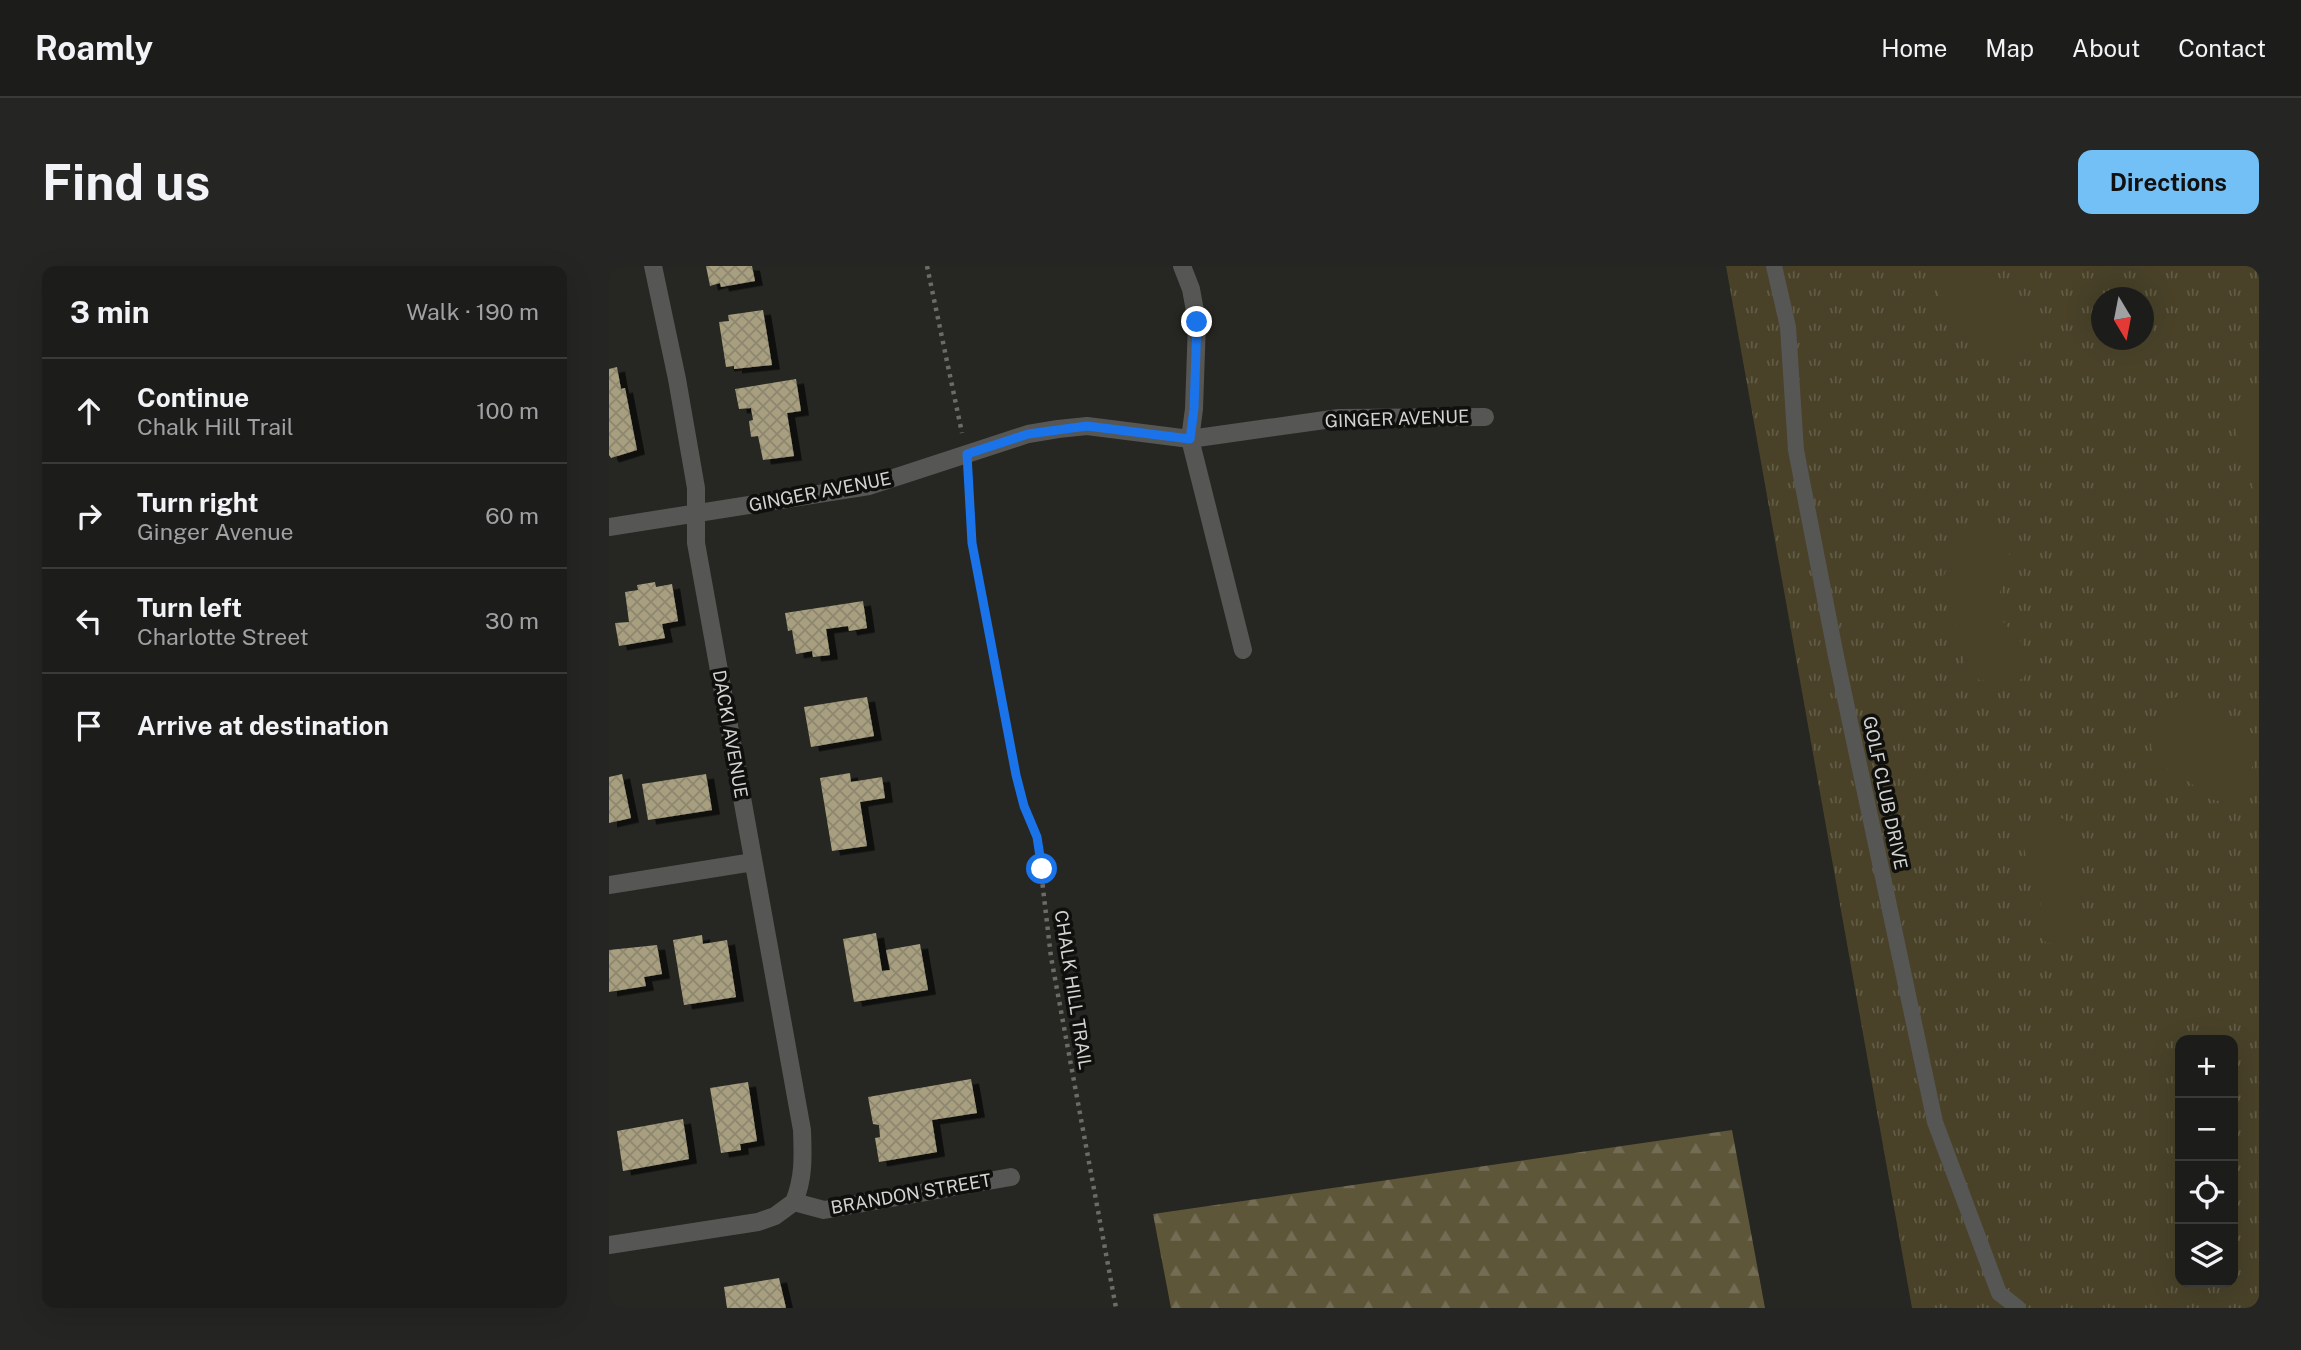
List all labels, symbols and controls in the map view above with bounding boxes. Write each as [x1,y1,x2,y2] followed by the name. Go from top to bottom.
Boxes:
[35,29,153,67] text: Roamly
[1881,34,1947,62] text: Home
[1985,34,2034,62] text: Map
[2072,34,2140,62] text: About
[2178,34,2266,62] text: Contact
[2078,150,2259,214] button: Directions
[42,153,210,211] text: Find us
[2091,287,2154,350] north arrow
[70,294,149,330] text: 3 min
[406,298,539,325] text: Walk · 190 m
[1181,306,1212,337] route end
[137,382,249,413] text: Continue
[70,392,108,430] icon: ahead
[476,397,539,424] text: 100 m
[1325,405,1469,432] street label: GINGER AVENUE
[137,413,294,440] text: Chalk Hill Trail
[747,467,893,516] street label: GINGER AVENUE
[137,487,259,518] text: Turn right
[70,497,108,535] icon: right
[485,502,539,529] text: 60 m
[137,518,294,545] text: Ginger Avenue
[137,592,242,623] text: Turn left
[70,602,108,640] icon: left
[485,607,539,634] text: 30 m
[137,623,309,650] text: Charlotte Street
[709,668,752,800] street label: DACKI AVENUE
[70,707,108,745] icon: arrive
[137,710,389,741] text: Arrive at destination
[1859,714,1912,872] street label: GOLF CLUB DRIVE
[1026,853,1057,884] route start
[1051,909,1096,1071] street label: CHALK HILL TRAIL
[2175,1035,2238,1287] map controls
[2175,1035,2238,1098] button: +
[2175,1098,2238,1161] button: −
[2175,1161,2238,1224] button: locate
[829,1169,993,1218] street label: BRANDON STREET
[2175,1224,2238,1287] button: layers

